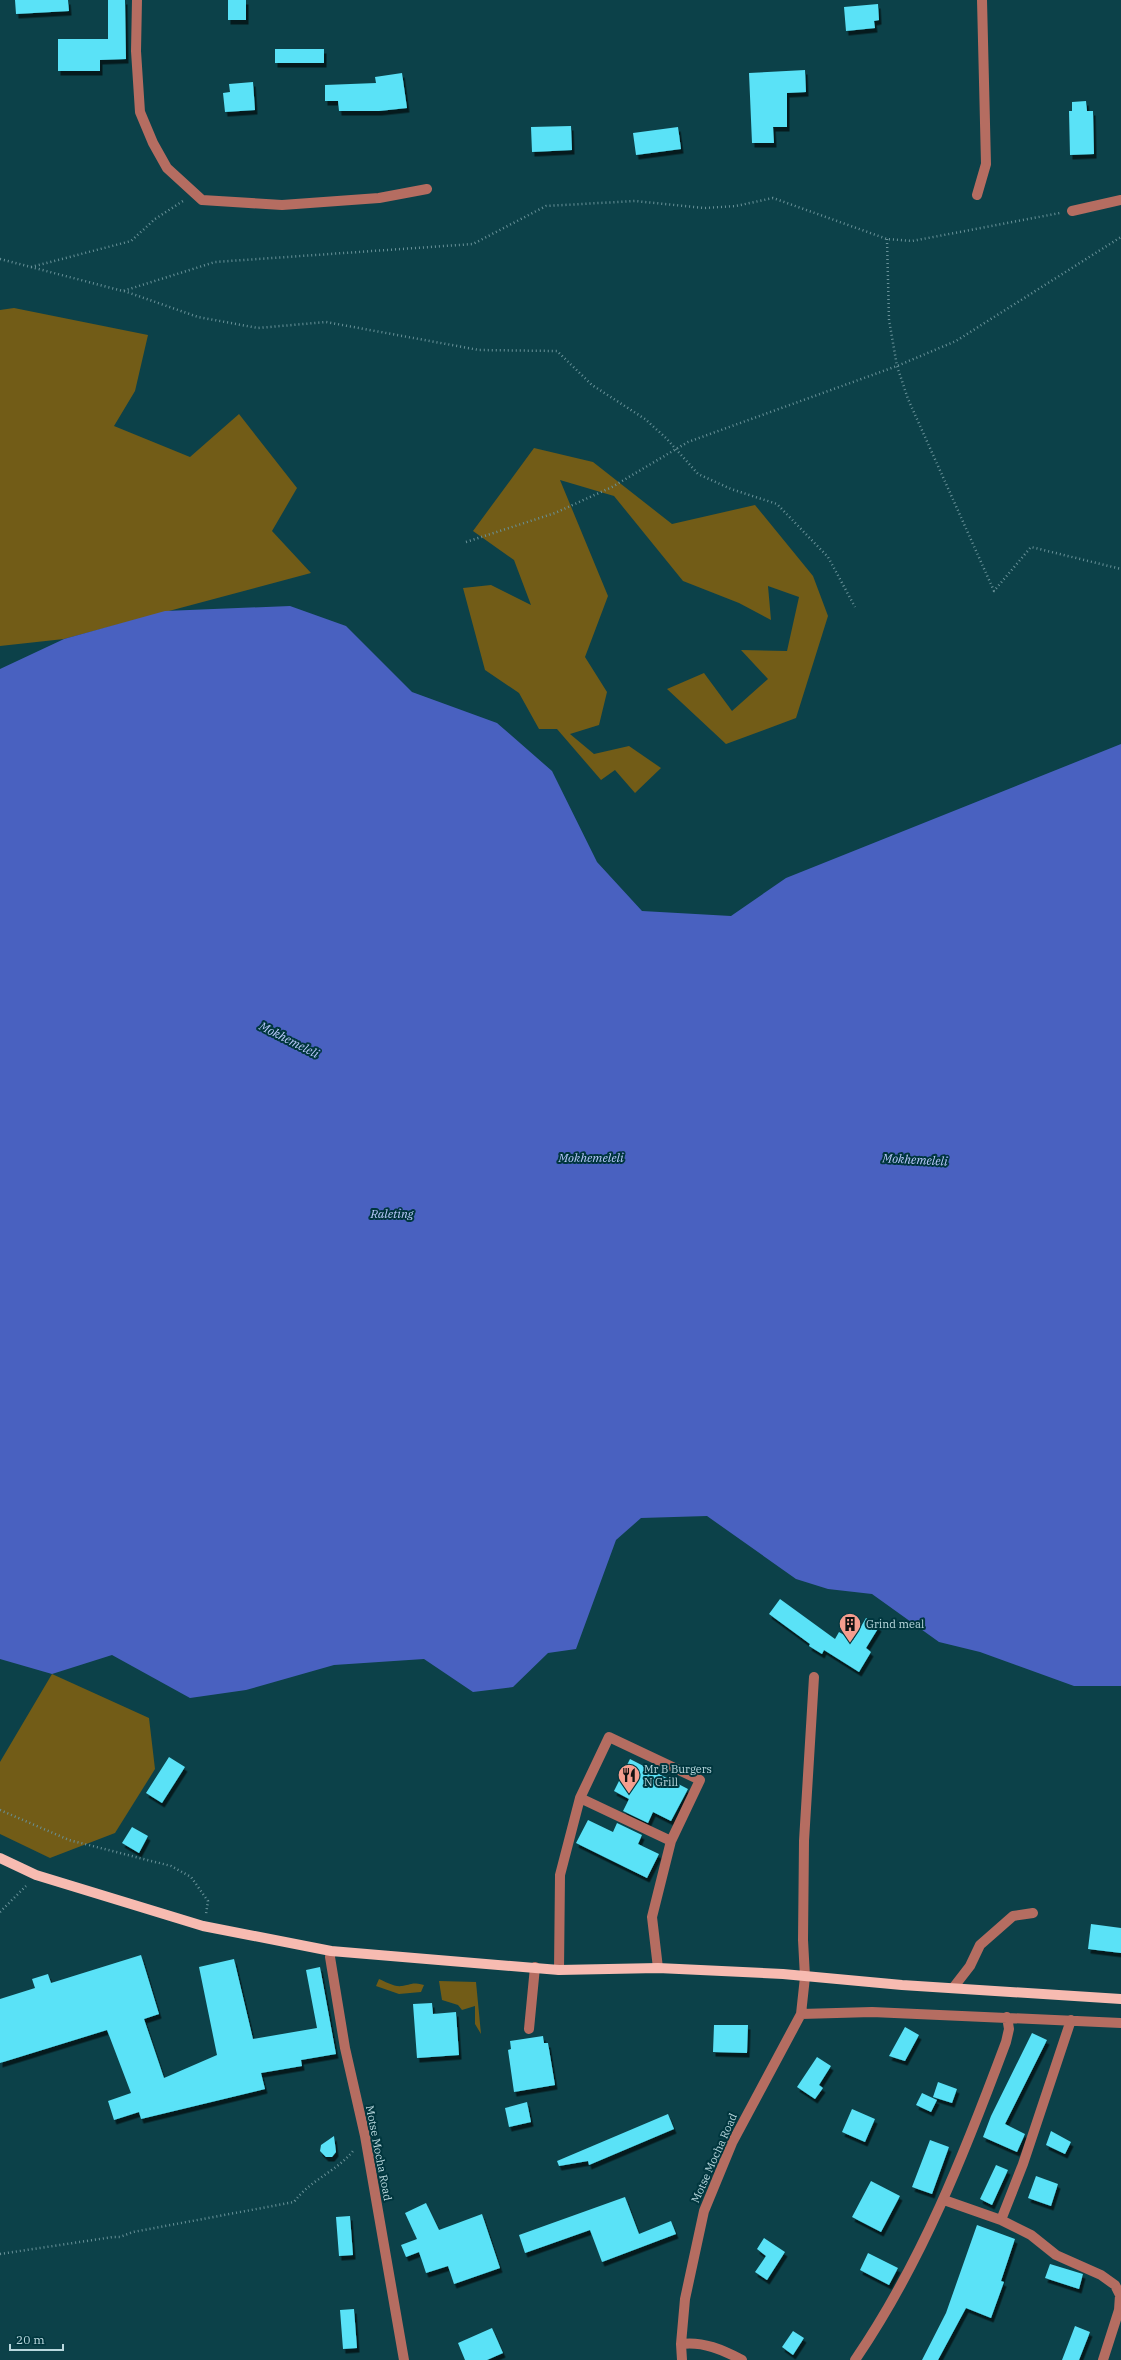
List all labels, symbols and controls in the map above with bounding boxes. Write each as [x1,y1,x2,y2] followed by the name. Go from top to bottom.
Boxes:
[256,1018,322,1061] water label: Mokhemeleli
[557,1150,624,1165] water label: Mokhemeleli
[881,1150,948,1169] water label: Mokhemeleli
[370,1206,414,1221] water label: Raleting
[837,1611,863,1644] building icon: Grind meal
[866,1617,924,1631] place label: Grind meal
[616,1762,642,1795] restaurant icon: Mr B Burgers N Grill
[644,1762,712,1789] place label: Mr B Burgers N Grill
[363,2104,395,2202] street label: Motse Mocha Road
[688,2111,740,2205] street label: Motse Mocha Road
[10,2326,63,2352] scale bar
[16,2332,45,2347] text: 20 m

